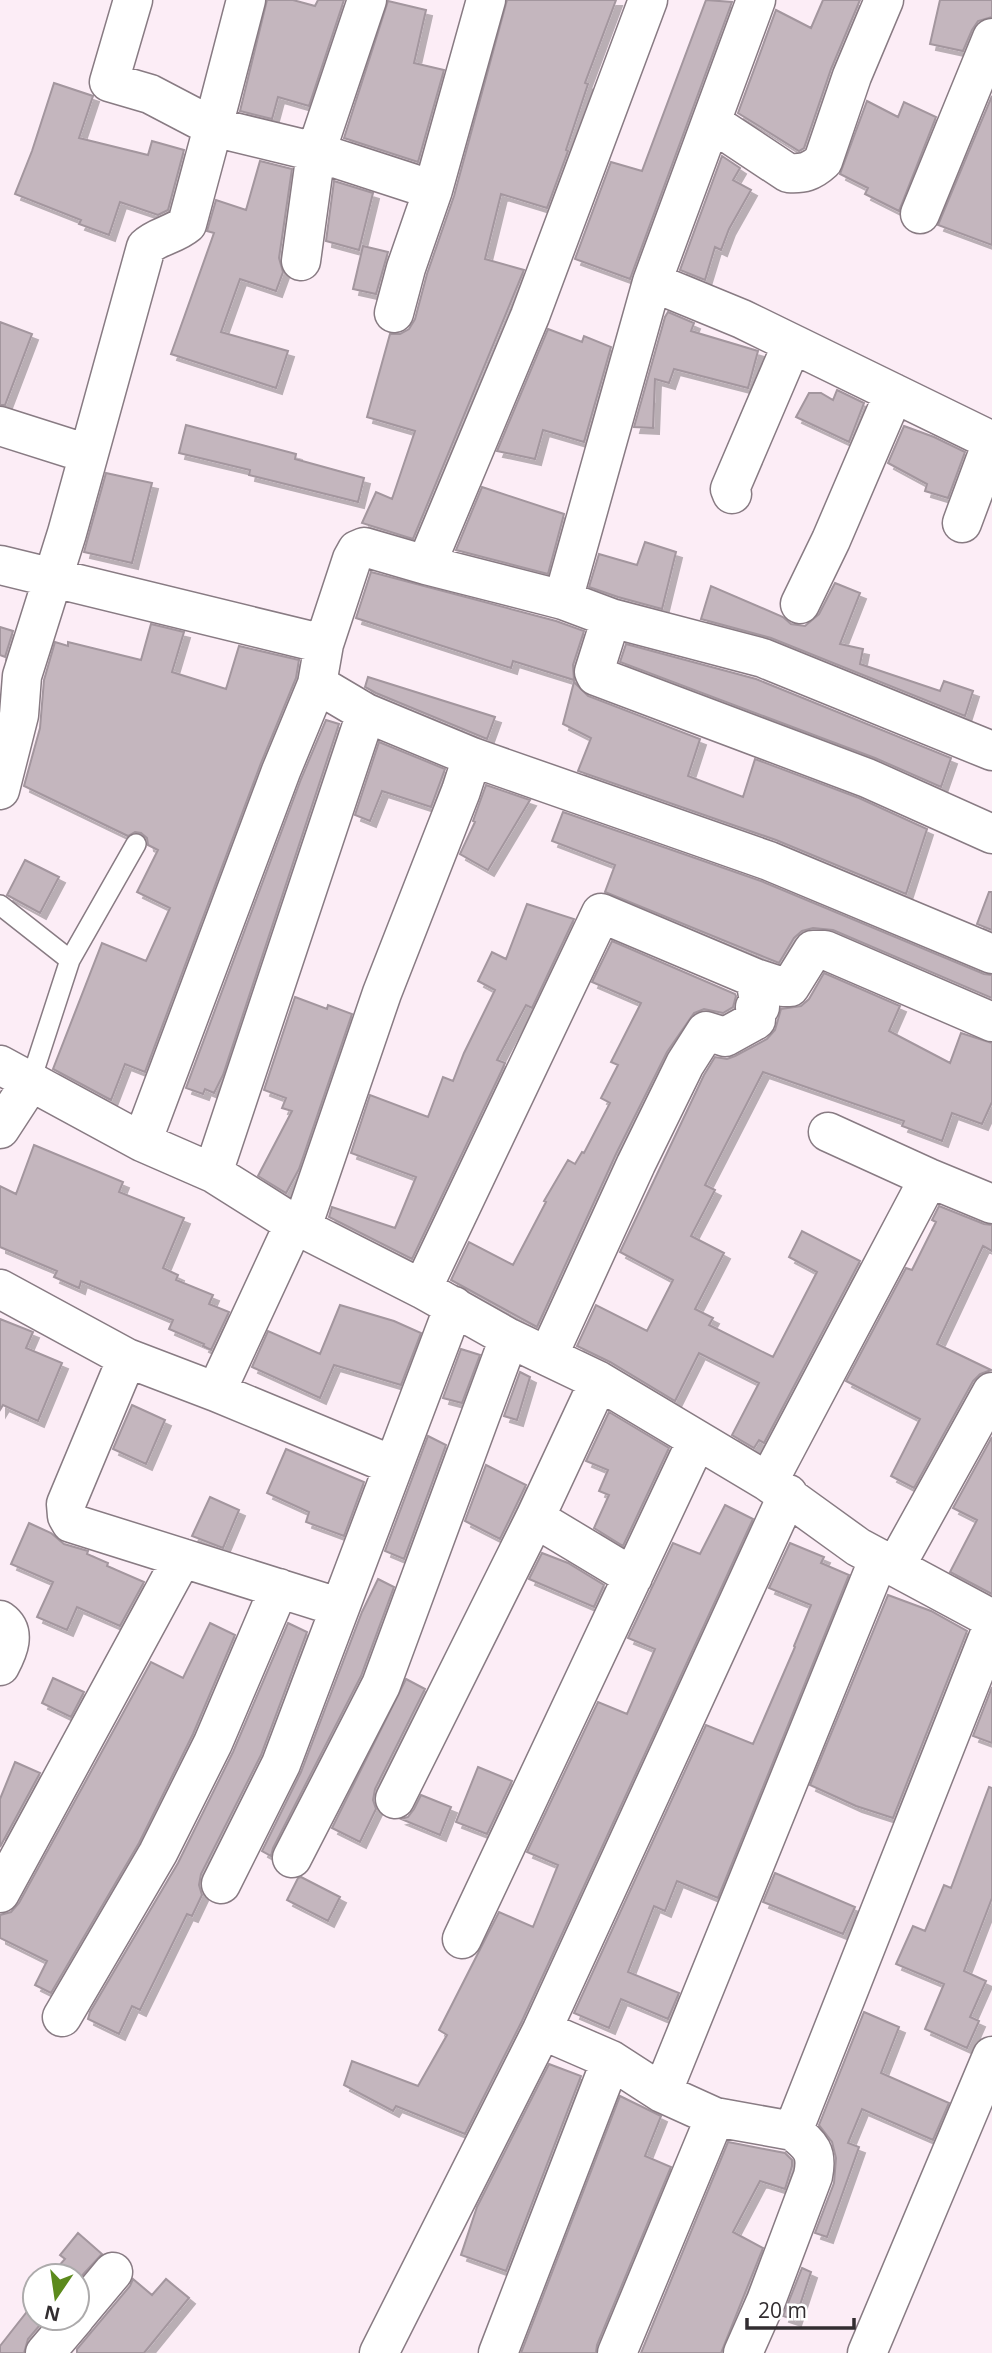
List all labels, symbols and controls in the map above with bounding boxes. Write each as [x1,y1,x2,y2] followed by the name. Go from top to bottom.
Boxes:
[21,2262,91,2332] north arrow
[747,2286,854,2330] scale bar
[758,2296,807,2324] text: 20 m
[42,2299,63,2328] text: N

